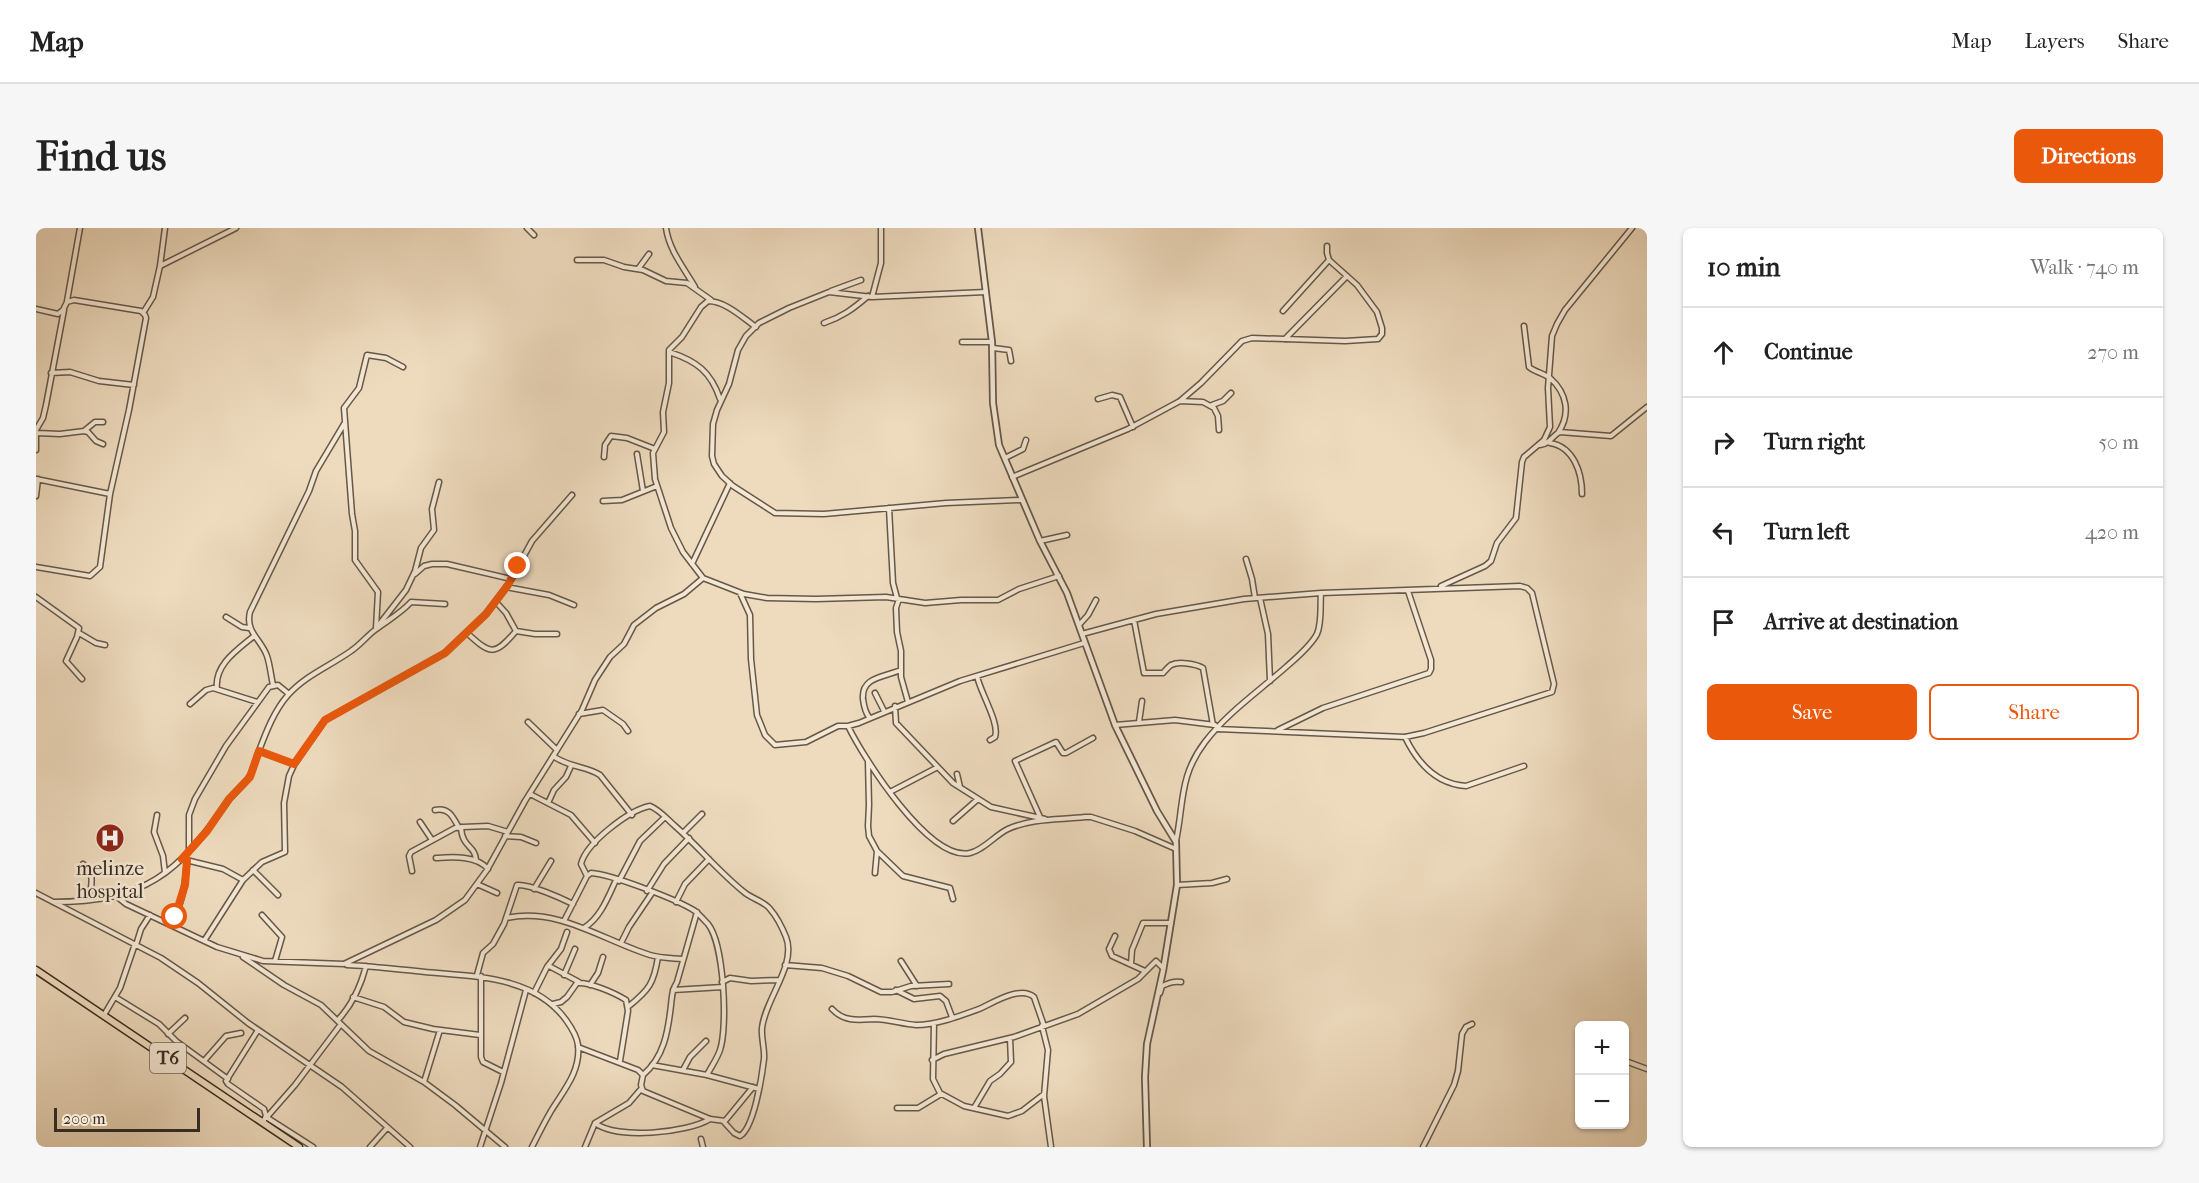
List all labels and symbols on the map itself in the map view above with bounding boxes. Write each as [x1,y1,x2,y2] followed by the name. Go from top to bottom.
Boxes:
[504,552,530,578] route end
[94,822,126,854] hospital icon: melinze hospital
[76,857,144,903] place label: melinze hospital
[161,903,187,929] route start
[150,1043,186,1073] road number: T6
[54,1105,200,1132] scale bar

